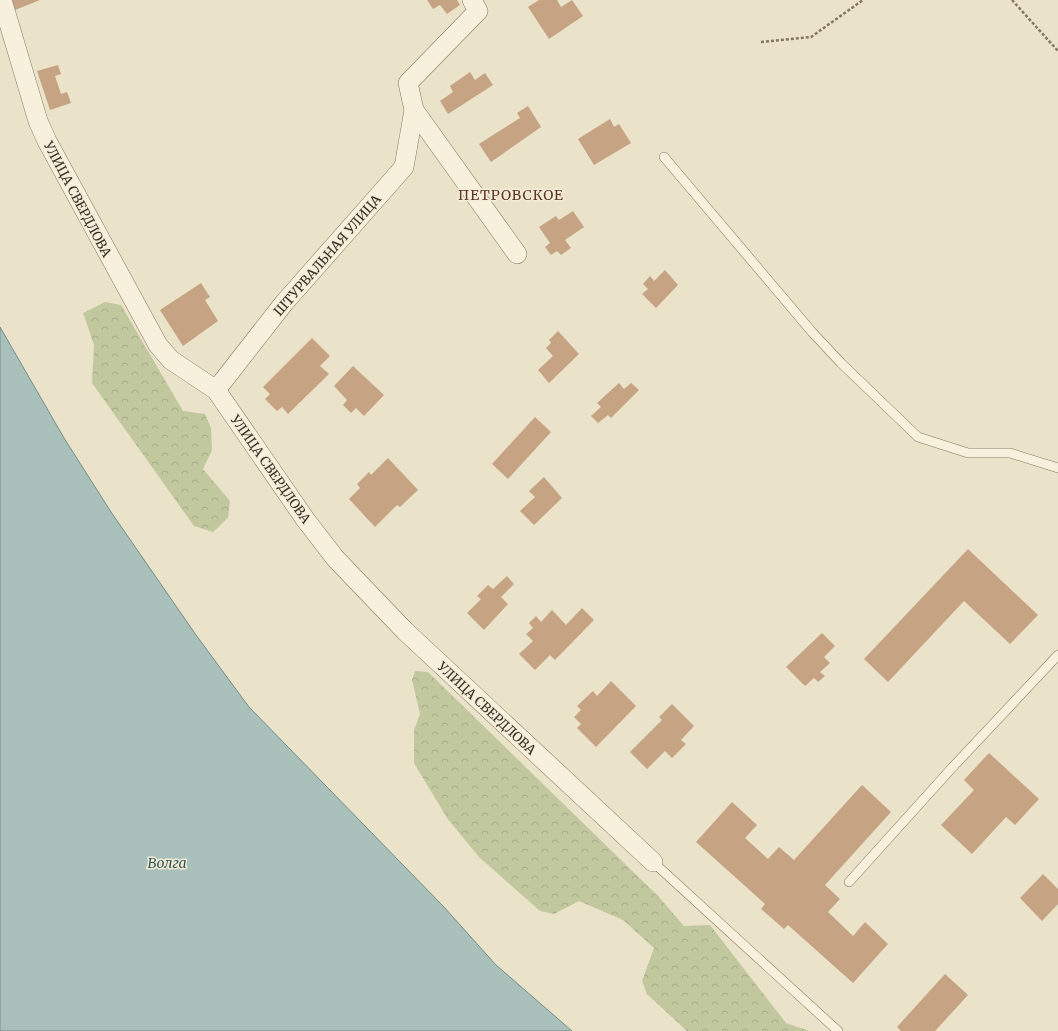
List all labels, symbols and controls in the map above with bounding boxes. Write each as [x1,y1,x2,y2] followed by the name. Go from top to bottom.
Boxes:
[39,138,116,261] street label: УЛИЦА СВЕРДЛОВА
[458,186,564,204] district label: ПЕТРОВСКОЕ
[270,190,385,320] street label: ШТУРВАЛЬНАЯ УЛИЦА
[226,411,315,527] street label: УЛИЦА СВЕРДЛОВА
[433,658,540,759] street label: УЛИЦА СВЕРДЛОВА
[147,854,187,872] water label: Волга

